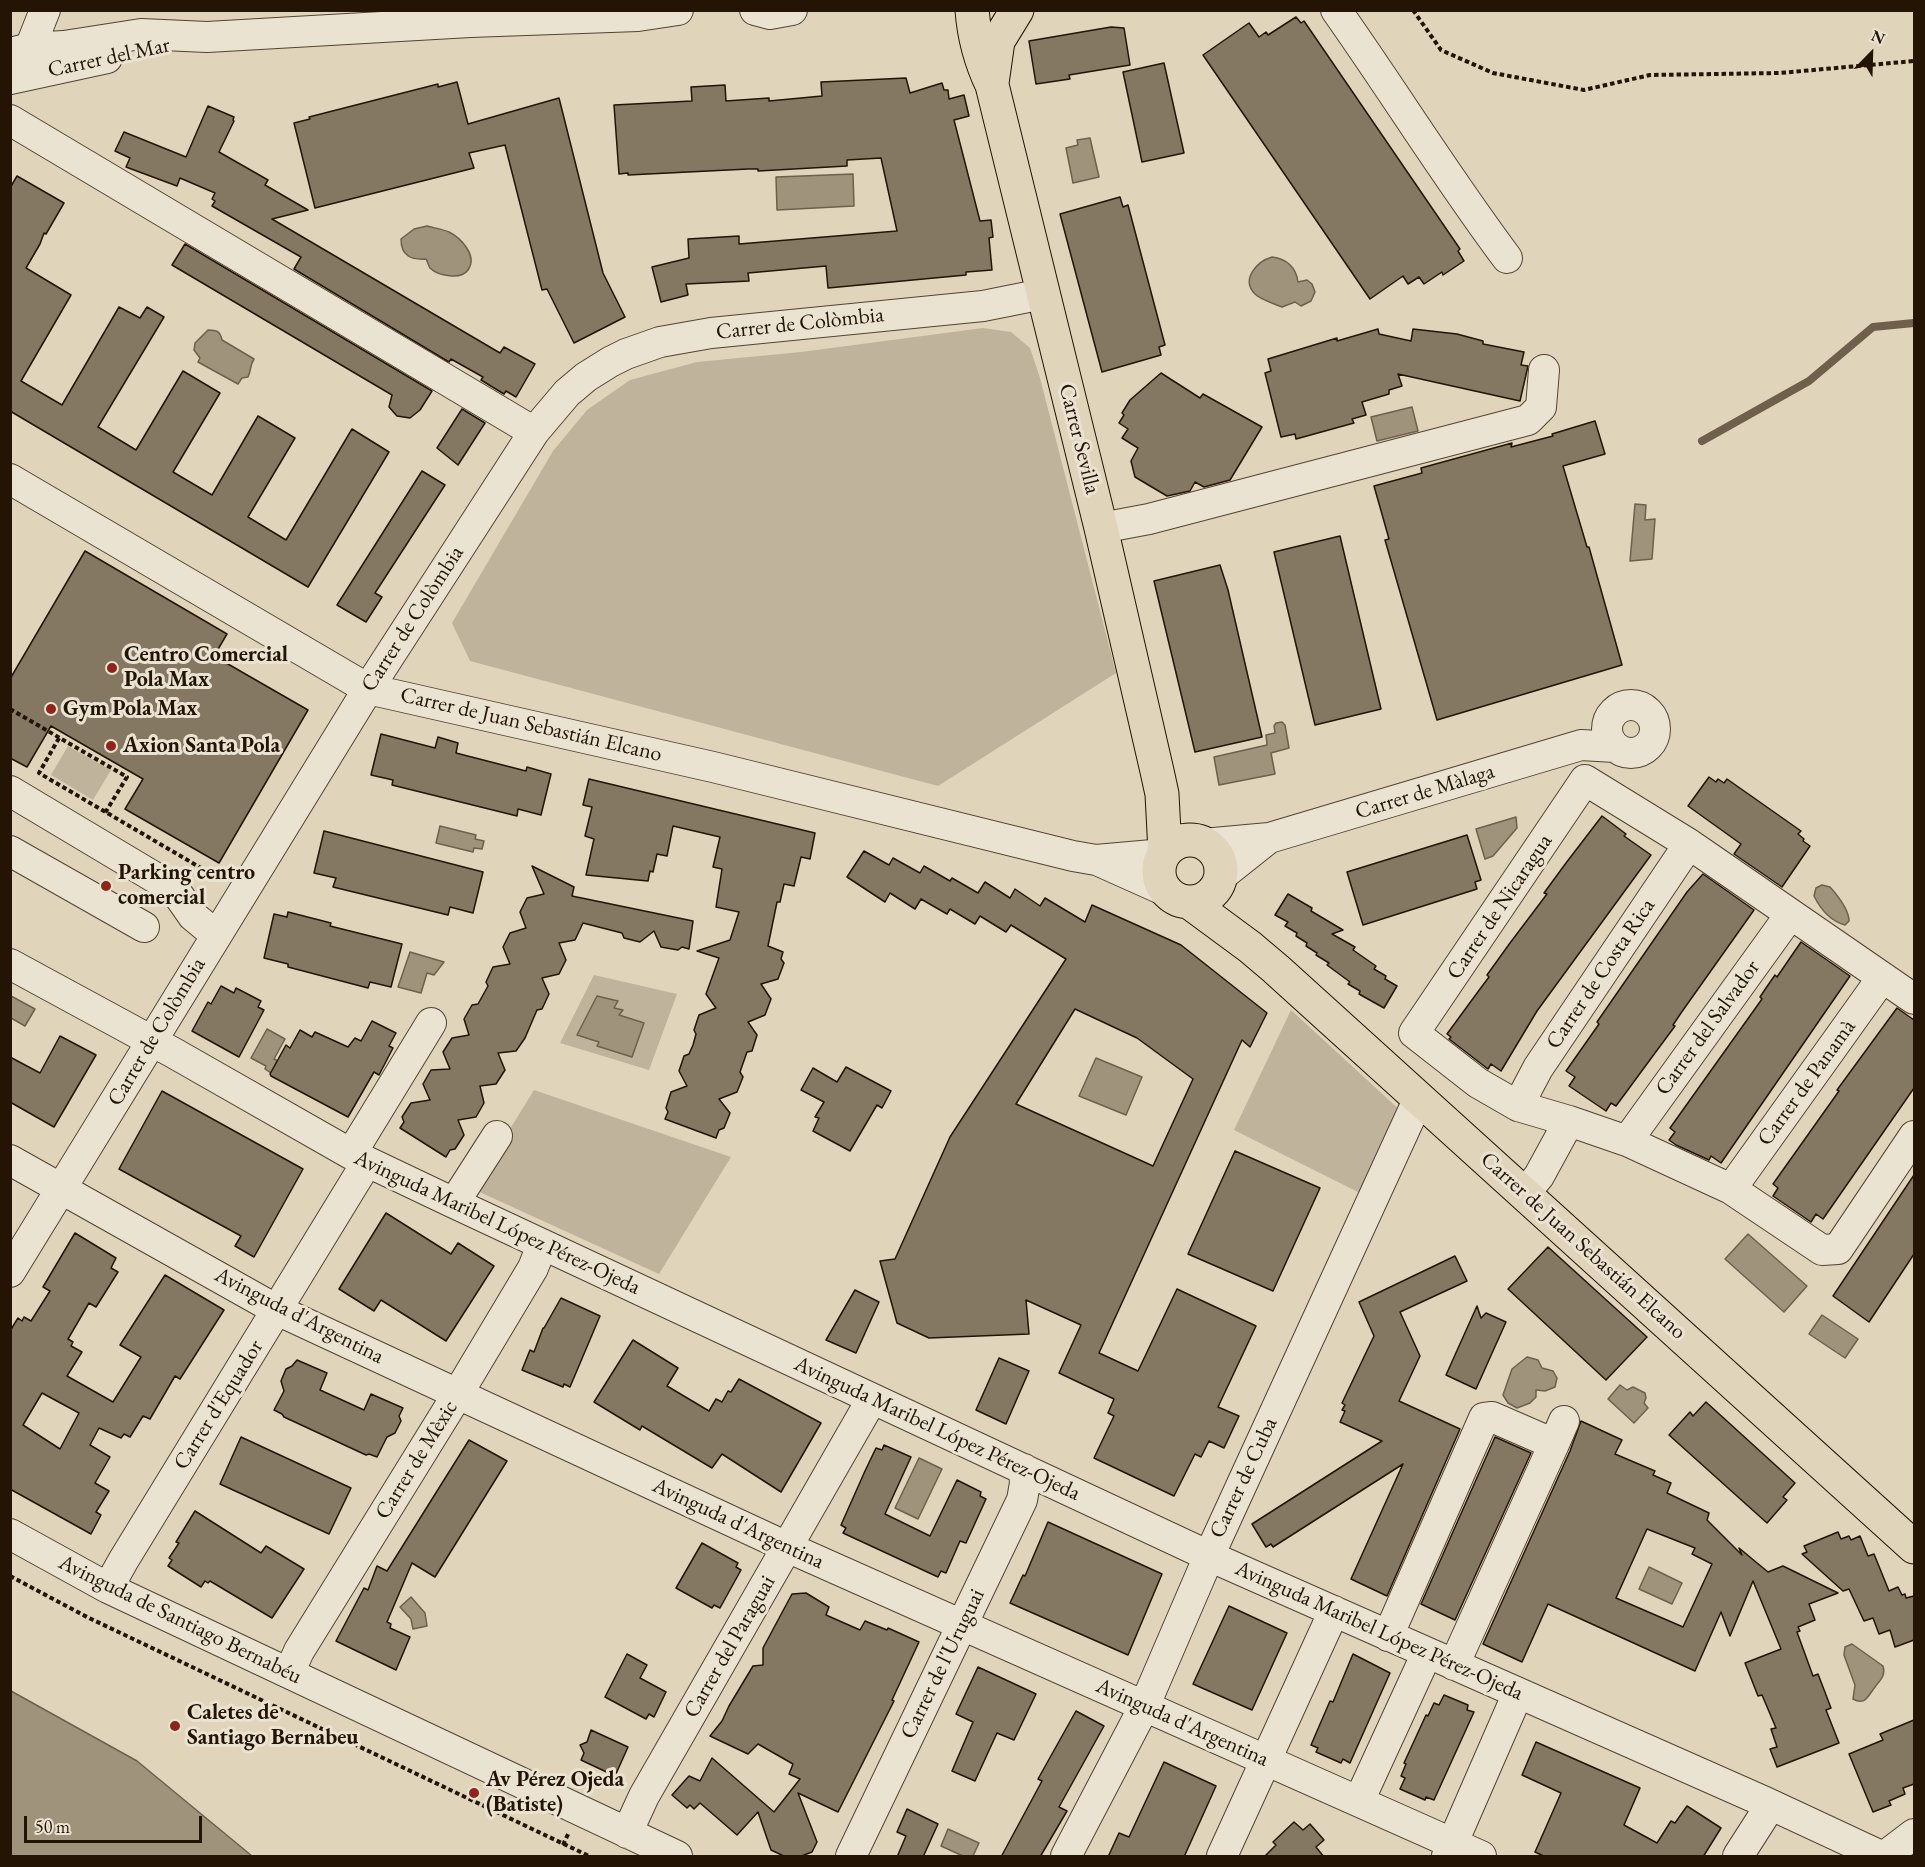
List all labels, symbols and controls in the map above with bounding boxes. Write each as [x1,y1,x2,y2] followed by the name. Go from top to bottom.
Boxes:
[1841,24,1901,84] north arrow
[1868,25,1888,49] text: N
[45,32,173,84] street label: Carrer del Mar
[715,302,885,346] street label: Carrer de Colòmbia
[1053,381,1105,497] street label: Carrer Sevilla
[356,541,470,697] street label: Carrer de Colòmbia
[124,642,288,694] place label: Centro Comercial Pola Max
[105,661,119,675] marker: Centro Comercial Pola Max
[398,682,664,768] street label: Carrer de Juan Sebastián Elcano
[63,696,197,722] place label: Gym Pola Max
[44,702,58,716] marker: Gym Pola Max
[123,733,280,759] place label: Axion Santa Pola
[104,739,118,753] marker: Axion Santa Pola
[1352,758,1498,826] street label: Carrer de Màlaga
[1442,829,1558,985] street label: Carrer de Nicaragua
[118,860,255,912] place label: Parking centro comercial
[99,879,113,893] marker: Parking centro comercial
[1541,894,1661,1054] street label: Carrer de Costa Rica
[102,953,212,1111] street label: Carrer de Colòmbia
[1650,955,1766,1101] street label: Carrer del Salvador
[1752,1015,1862,1151] street label: Carrer de Panamà
[350,1145,644,1301] street label: Avinguda Maribel López Pérez-Ojeda
[1475,1147,1691,1345] street label: Carrer de Juan Sebastián Elcano
[210,1262,388,1370] street label: Avinguda d'Argentina
[169,1335,269,1475] street label: Carrer d'Equador
[790,1351,1084,1507] street label: Avinguda Maribel López Pérez-Ojeda
[370,1396,464,1524] street label: Carrer de Mèxic
[1204,1413,1284,1543] street label: Carrer de Cuba
[648,1473,828,1575] street label: Avinguda d'Argentina
[54,1550,306,1690] street label: Avinguda de Santiago Bernabéu
[1231,1555,1527,1707] street label: Avinguda Maribel López Pérez-Ojeda
[679,1571,781,1723] street label: Carrer del Paraguai
[895,1585,991,1743] street label: Carrer de l'Uruguai
[1092,1673,1272,1773] street label: Avinguda d'Argentina
[187,1700,358,1752] place label: Caletes de Santiago Bernabeu
[168,1719,182,1733] marker: Caletes de Santiago Bernabeu
[486,1767,624,1819] place label: Av Pérez Ojeda (Batiste)
[467,1786,481,1800] marker: Av Pérez Ojeda (Batiste)
[27,1804,206,1842] scale bar
[35,1815,70,1838] text: 50 m

